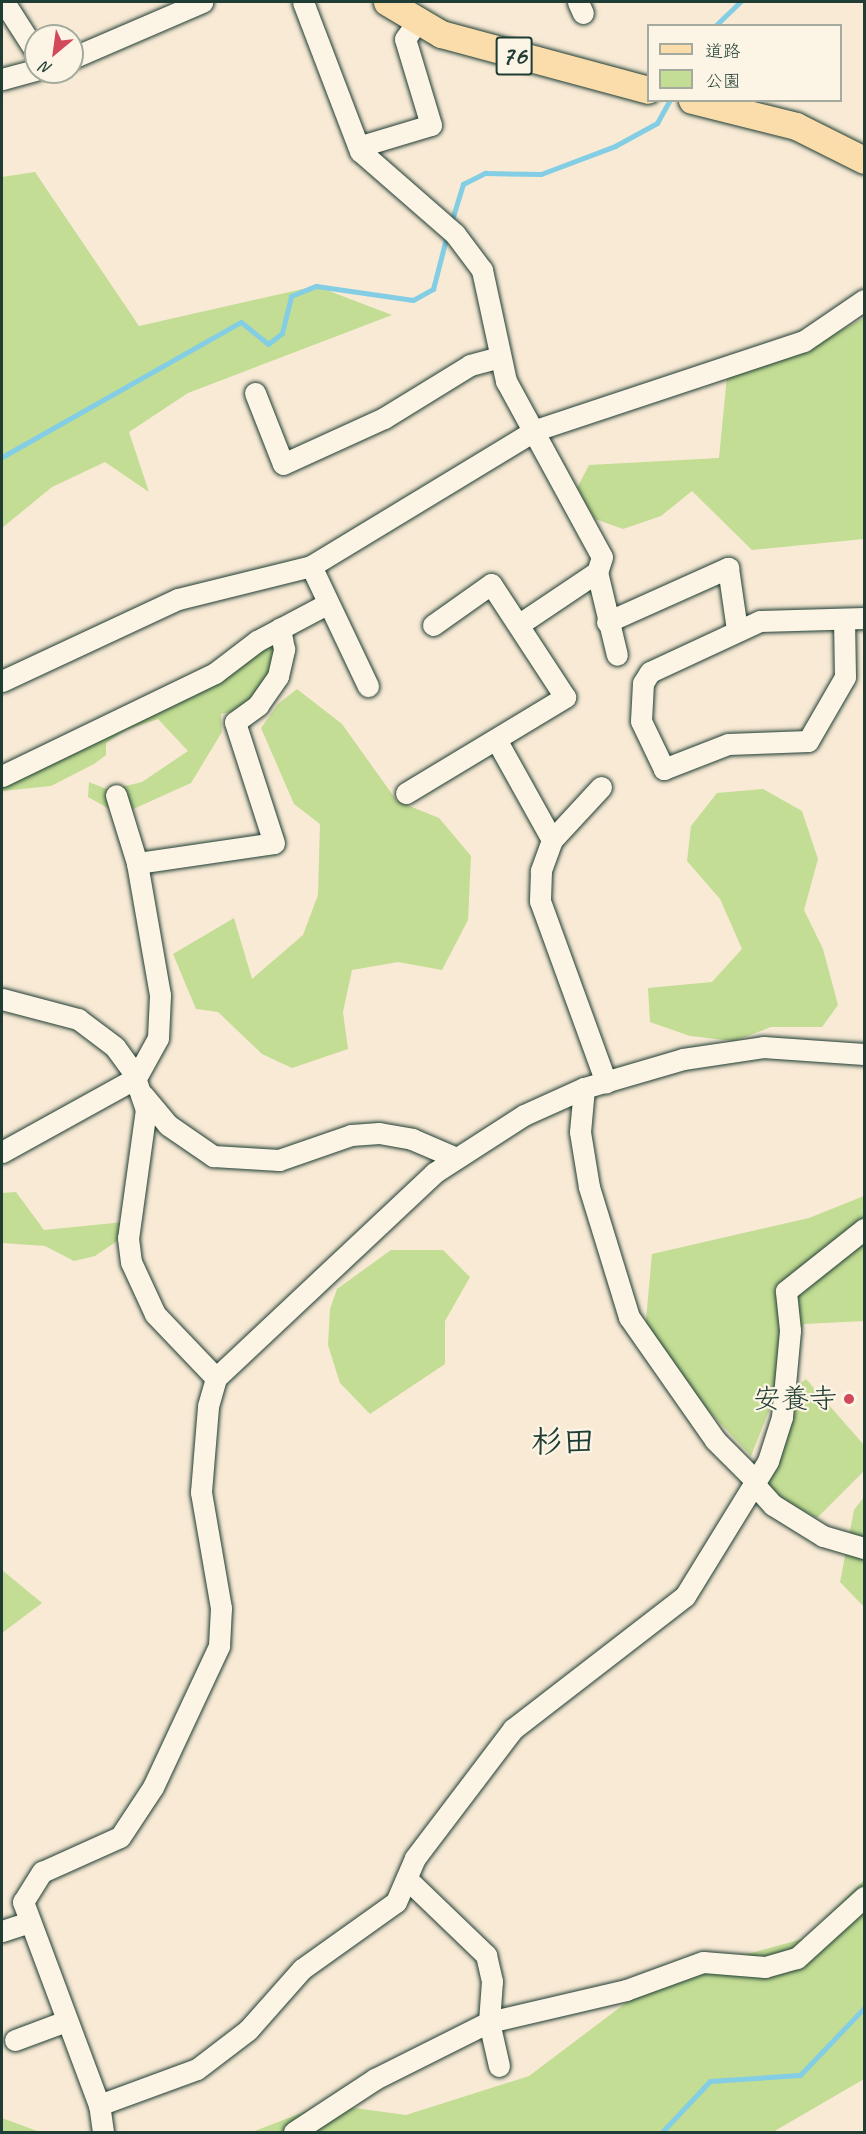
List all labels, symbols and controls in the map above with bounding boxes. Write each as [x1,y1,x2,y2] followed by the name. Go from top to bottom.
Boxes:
[24,24,84,84] north arrow
[647,24,842,102] legend
[494,32,534,80] road number: 76
[705,40,741,62] text: 道路
[37,57,55,79] text: N
[705,70,741,92] text: 公園
[753,1382,837,1416] place label: 安養寺
[842,1392,856,1406] marker: 安養寺
[531,1423,595,1461] district label: 杉田

